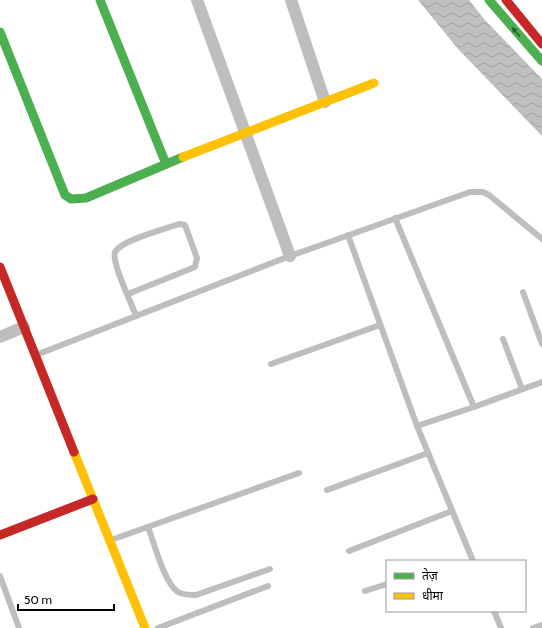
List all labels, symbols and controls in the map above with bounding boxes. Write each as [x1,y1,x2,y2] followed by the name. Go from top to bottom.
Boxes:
[512,26,521,37] one-way arrow
[386,560,526,612] legend
[422,568,439,583] text: तेज़
[18,586,114,612] scale bar
[422,588,444,603] text: धीमा
[24,592,52,607] text: 50 m

